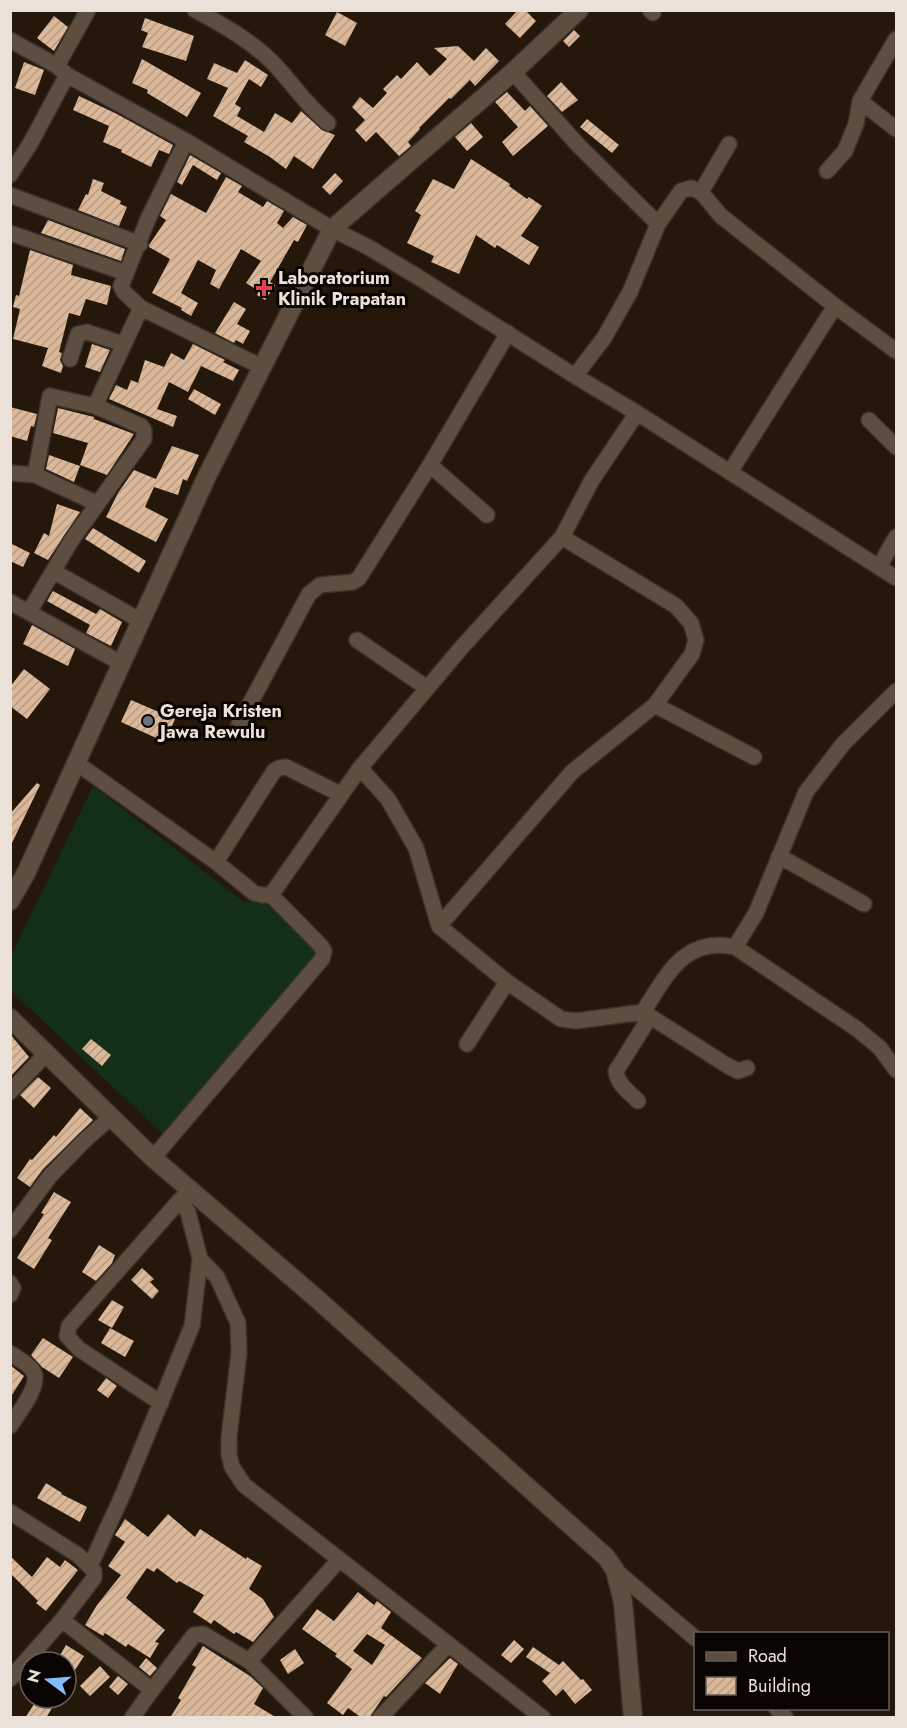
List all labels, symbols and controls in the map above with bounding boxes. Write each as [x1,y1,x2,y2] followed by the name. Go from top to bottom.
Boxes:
[278,265,406,312] place label: Laboratorium Klinik Prapatan
[255,279,273,297] marker: Laboratorium Klinik Prapatan
[157,698,282,745] place label: Gereja Kristen Jawa Rewulu
[141,714,155,728] marker: Gereja Kristen Jawa Rewulu
[694,1632,889,1710] legend
[748,1643,787,1669] text: Road
[18,1650,78,1710] north arrow
[21,1667,47,1685] text: N
[748,1673,811,1699] text: Building

